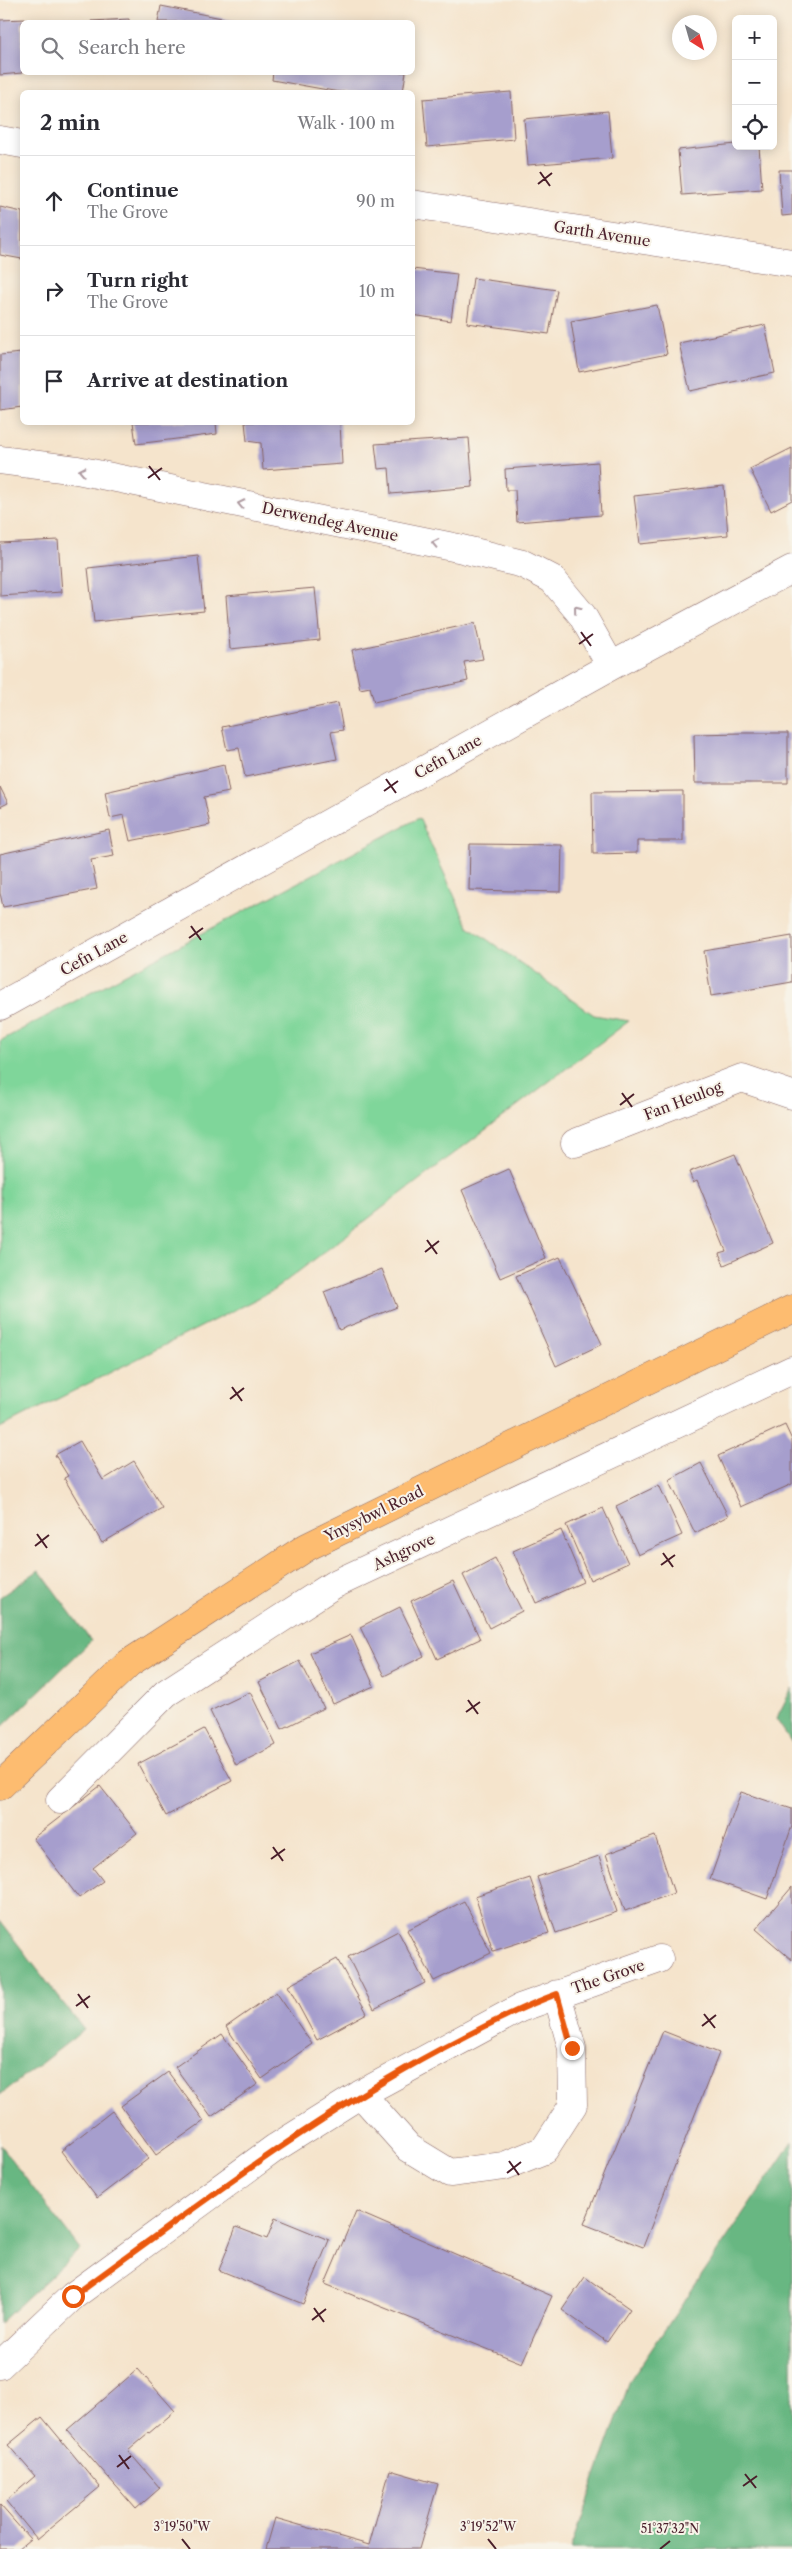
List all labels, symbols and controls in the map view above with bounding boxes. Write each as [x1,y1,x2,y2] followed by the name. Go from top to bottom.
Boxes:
[672,15,717,60] north arrow
[732,15,777,150] map controls
[732,15,777,60] button: +
[20,20,415,75] search box
[38,34,66,62] icon: search
[78,36,186,59] text: Search here
[732,60,777,105] button: −
[732,105,777,150] button: locate
[40,110,100,135] text: 2 min
[298,113,395,133] text: Walk · 100 m
[87,179,179,202] text: Continue
[40,187,68,215] icon: ahead
[356,191,395,211] text: 90 m
[87,202,168,222] text: The Grove
[552,216,652,251] street label: Garth Avenue
[87,269,188,292] text: Turn right
[40,277,68,305] icon: right
[359,281,395,301] text: 10 m
[87,292,168,312] text: The Grove
[40,367,68,395] icon: arrive
[87,369,288,392] text: Arrive at destination
[78,466,87,477] one-way arrow
[260,498,400,545] street label: Derwendeg Avenue
[237,499,246,509] one-way arrow
[430,538,439,549] one-way arrow
[573,606,582,615] one-way arrow
[411,730,485,783] street label: Cefn Lane
[57,927,131,980] street label: Cefn Lane
[641,1077,725,1124] street label: Fan Heulog
[320,1481,426,1546] street label: Ynysybwl Road
[369,1529,438,1575] street label: Ashgrove
[569,1955,647,1998] street label: The Grove
[561,2037,584,2060] route end
[62,2285,85,2308] route start
[154,2519,211,2534] text: 3°19'50"W
[460,2519,517,2534] text: 3°19'52"W
[641,2521,699,2536] text: 51°37'32"N

